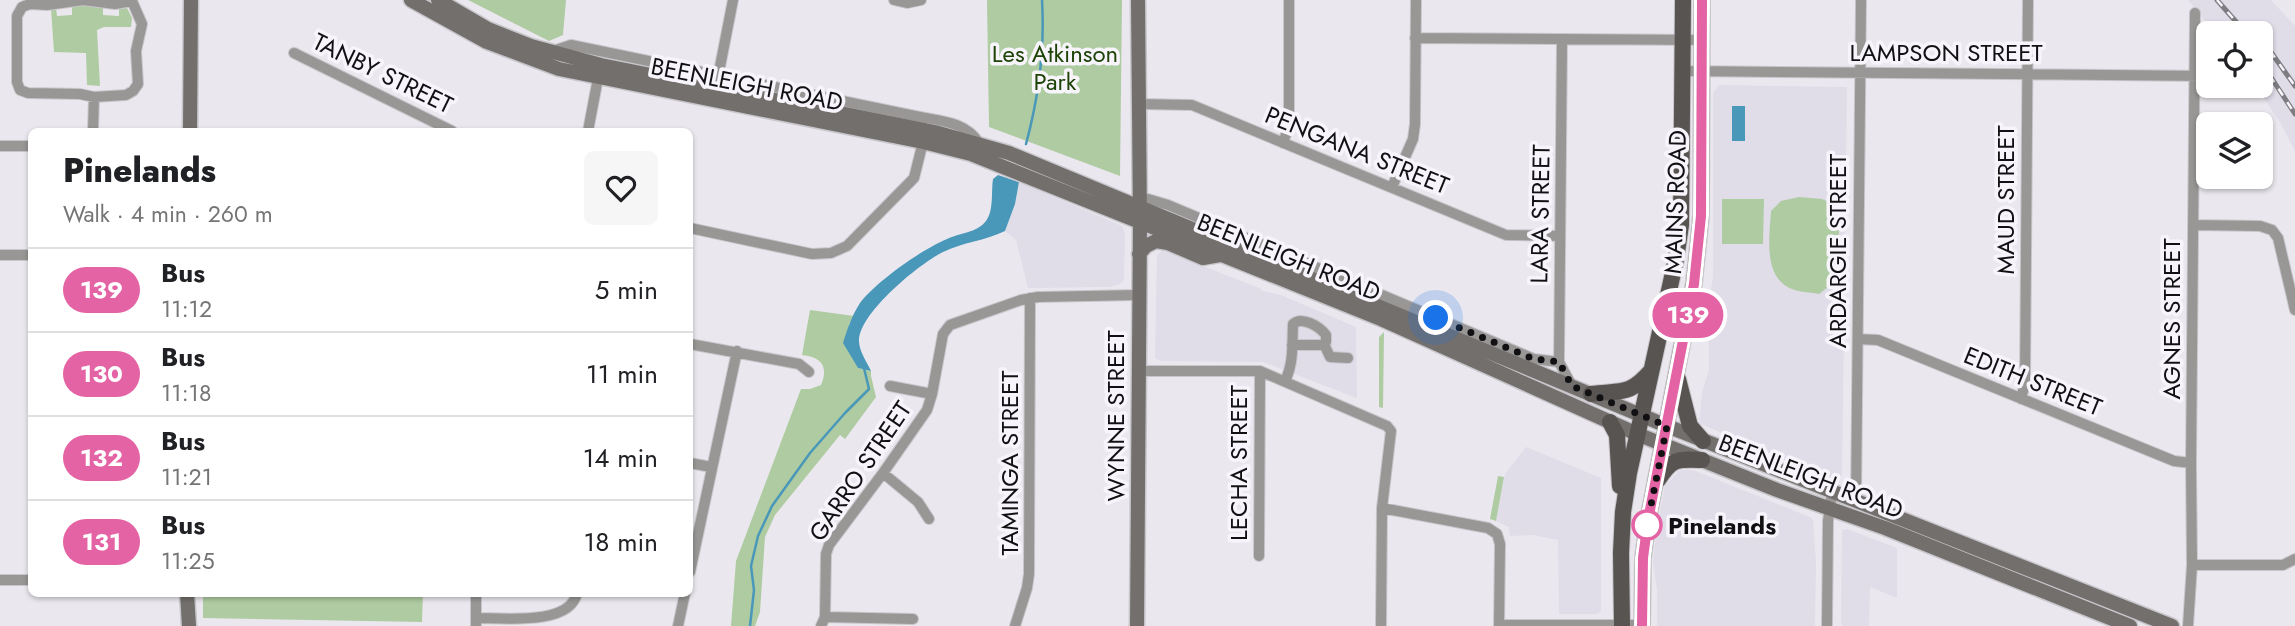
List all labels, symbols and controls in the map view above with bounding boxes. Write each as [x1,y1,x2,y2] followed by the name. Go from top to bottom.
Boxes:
[2196,21,2273,189] map controls
[2196,21,2273,98] button: locate
[307,24,459,122] street label: TANBY STREET
[1849,35,2043,70] street label: LAMPSON STREET
[992,36,1118,99] park label: Les Atkinson Park
[648,48,846,120] street label: BEENLEIGH ROAD
[1260,97,1454,203] street label: PENGANA STREET
[2196,112,2273,189] button: layers
[1988,125,2023,275] street label: MAUD STREET
[1655,129,1695,275] street label: MAINS ROAD
[1521,144,1559,284] street label: LARA STREET
[63,147,216,194] text: Pinelands
[584,151,658,225] button: heart
[1820,154,1855,348] street label: ARDARGIE STREET
[63,197,273,231] text: Walk · 4 min · 260 m
[1192,204,1386,310] street label: BEENLEIGH ROAD
[2154,238,2189,400] street label: AGNES STREET
[161,254,205,292] text: Bus
[595,271,658,309] text: 5 min
[80,272,123,307] text: 139
[161,292,212,326] text: 11:12
[1648,292,1728,338] line badge: 139
[1666,297,1710,332] text: 139
[1418,300,1453,335] your location
[1098,330,1133,502] street label: WYNNE STREET
[1959,337,2107,425] street label: EDITH STREET
[161,338,205,376] text: Bus
[586,355,658,393] text: 11 min
[80,356,123,391] text: 130
[992,371,1027,555] street label: TAMINGA STREET
[161,376,212,410] text: 11:18
[1221,385,1256,541] street label: LECHA STREET
[800,394,920,548] street label: GARRO STREET
[161,422,205,460] text: Bus
[1714,425,1908,527] street label: BEENLEIGH ROAD
[583,439,658,477] text: 14 min
[80,440,123,475] text: 132
[161,460,212,494] text: 11:21
[161,506,205,544] text: Bus
[1668,508,1776,543] place label: Pinelands
[1632,510,1662,540] marker: Pinelands
[584,523,658,561] text: 18 min
[82,524,121,559] text: 131
[161,544,215,578] text: 11:25

